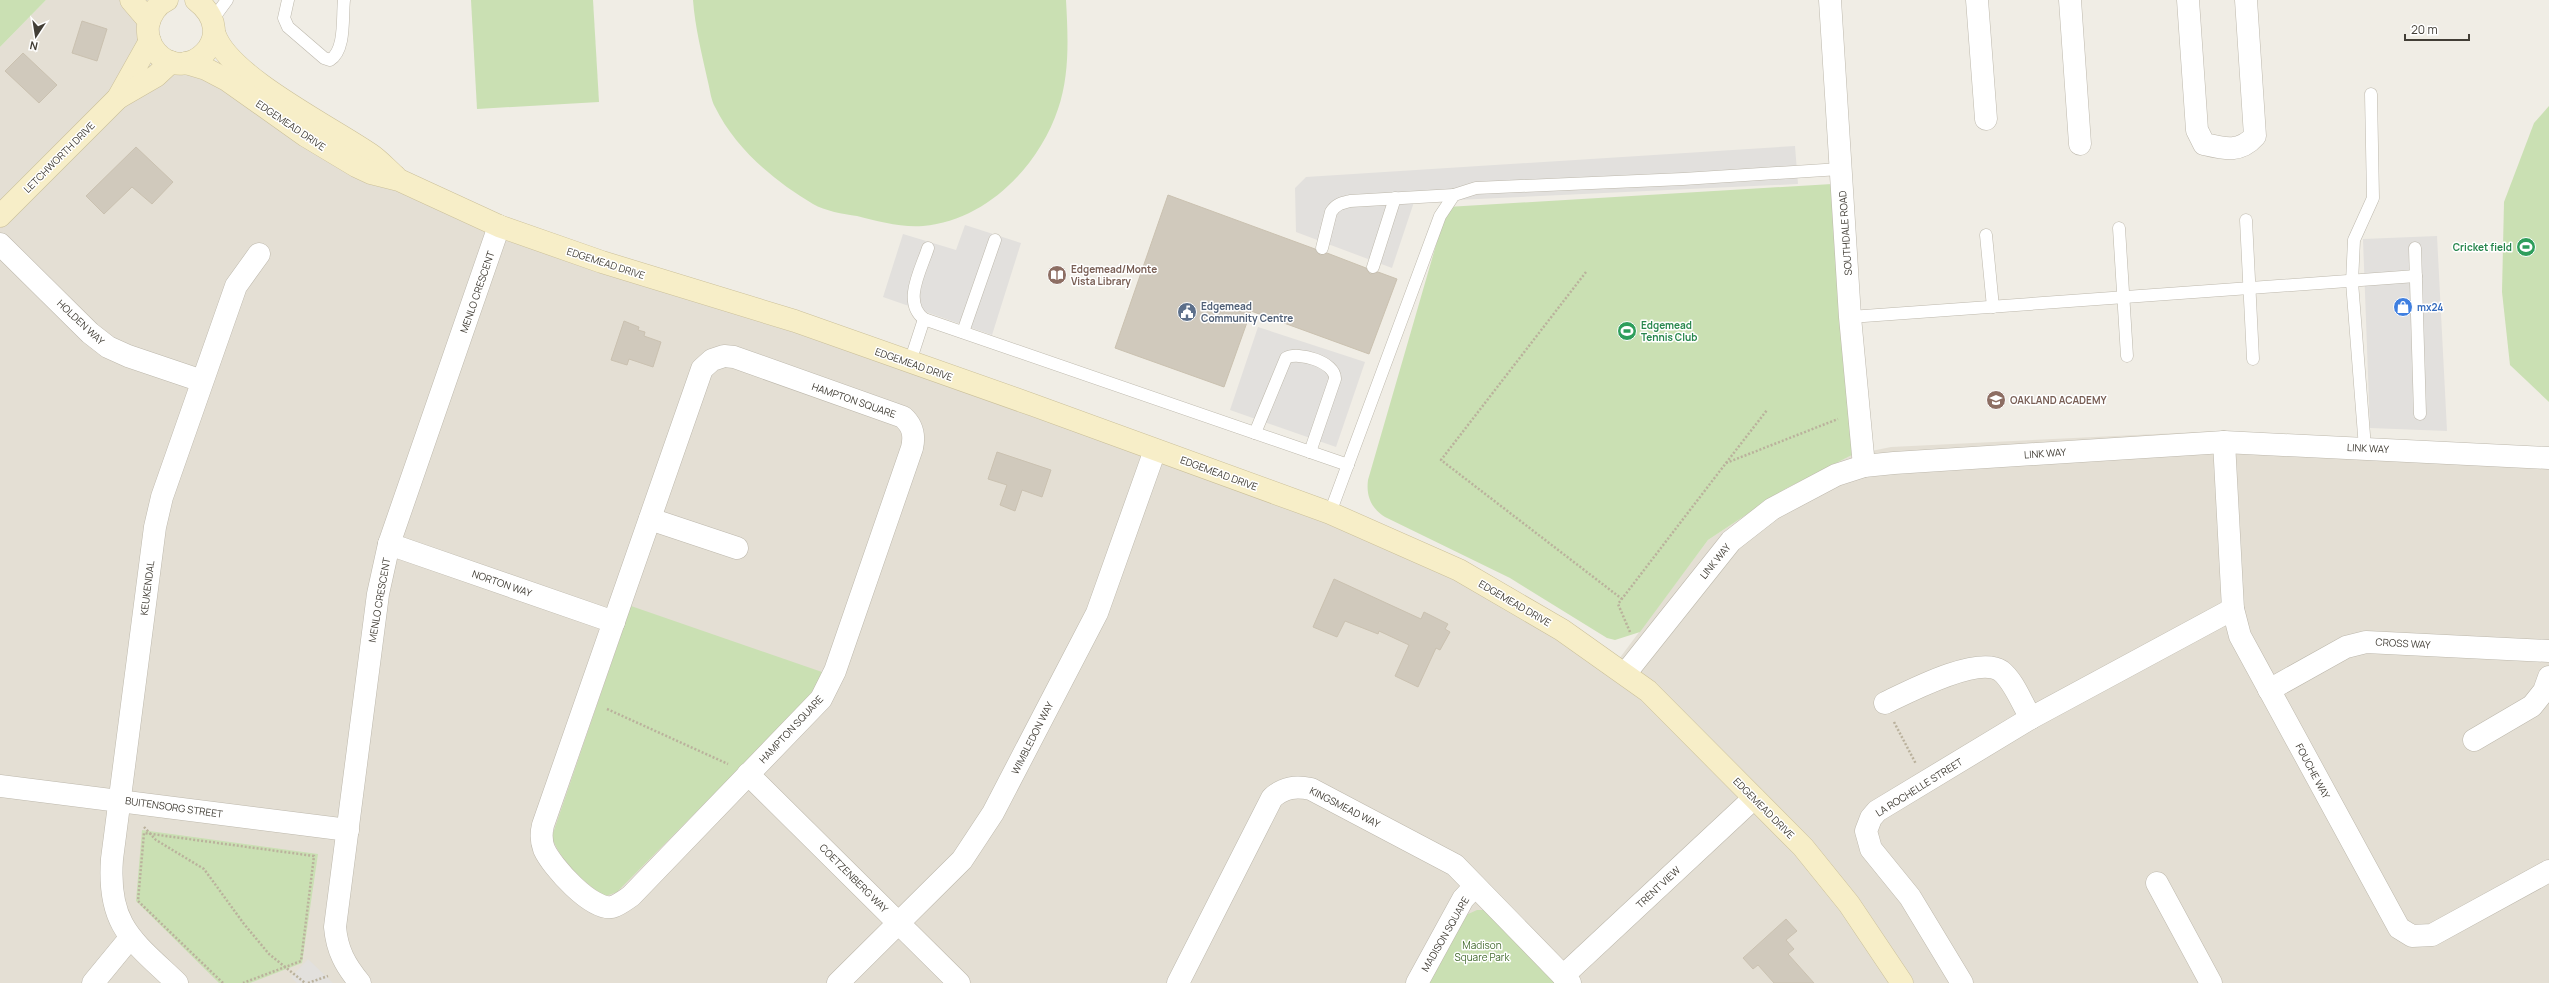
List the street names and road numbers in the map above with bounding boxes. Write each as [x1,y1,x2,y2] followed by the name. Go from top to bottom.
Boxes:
[253,96,329,154] street label: EDGEMEAD DRIVE
[20,118,98,196] street label: LETCHWORTH DRIVE
[1835,190,1855,276] street label: SOUTHDALE ROAD
[565,244,647,282] street label: EDGEMEAD DRIVE
[456,249,498,335] street label: MENLO CRESCENT
[54,296,108,348] street label: HOLDEN WAY
[873,344,955,384] street label: EDGEMEAD DRIVE
[810,379,898,421] street label: HAMPTON SQUARE
[2347,440,2390,456] street label: LINK WAY
[2024,445,2067,461] street label: LINK WAY
[1178,452,1260,494] street label: EDGEMEAD DRIVE
[1696,540,1734,582] street label: LINK WAY
[365,557,393,643] street label: MENLO CRESCENT
[137,560,157,616] street label: KEUKENDAL
[470,566,534,600] street label: NORTON WAY
[1476,577,1554,630] street label: EDGEMEAD DRIVE
[2375,635,2431,651] street label: CROSS WAY
[756,692,826,766] street label: HAMPTON SQUARE
[1008,699,1057,777] street label: WIMBLEDON WAY
[2293,741,2334,802] street label: FOUCHE WAY
[1873,754,1965,820] street label: LA ROCHELLE STREET
[1730,774,1798,842] street label: EDGEMEAD DRIVE
[1307,783,1383,831] street label: KINGSMEAD WAY
[124,793,224,821] street label: BUITENSORG STREET
[817,841,892,916] street label: COETZENBERG WAY
[1633,862,1684,911] street label: TRENT VIEW
[1418,894,1472,974] street label: MADISON SQUARE

